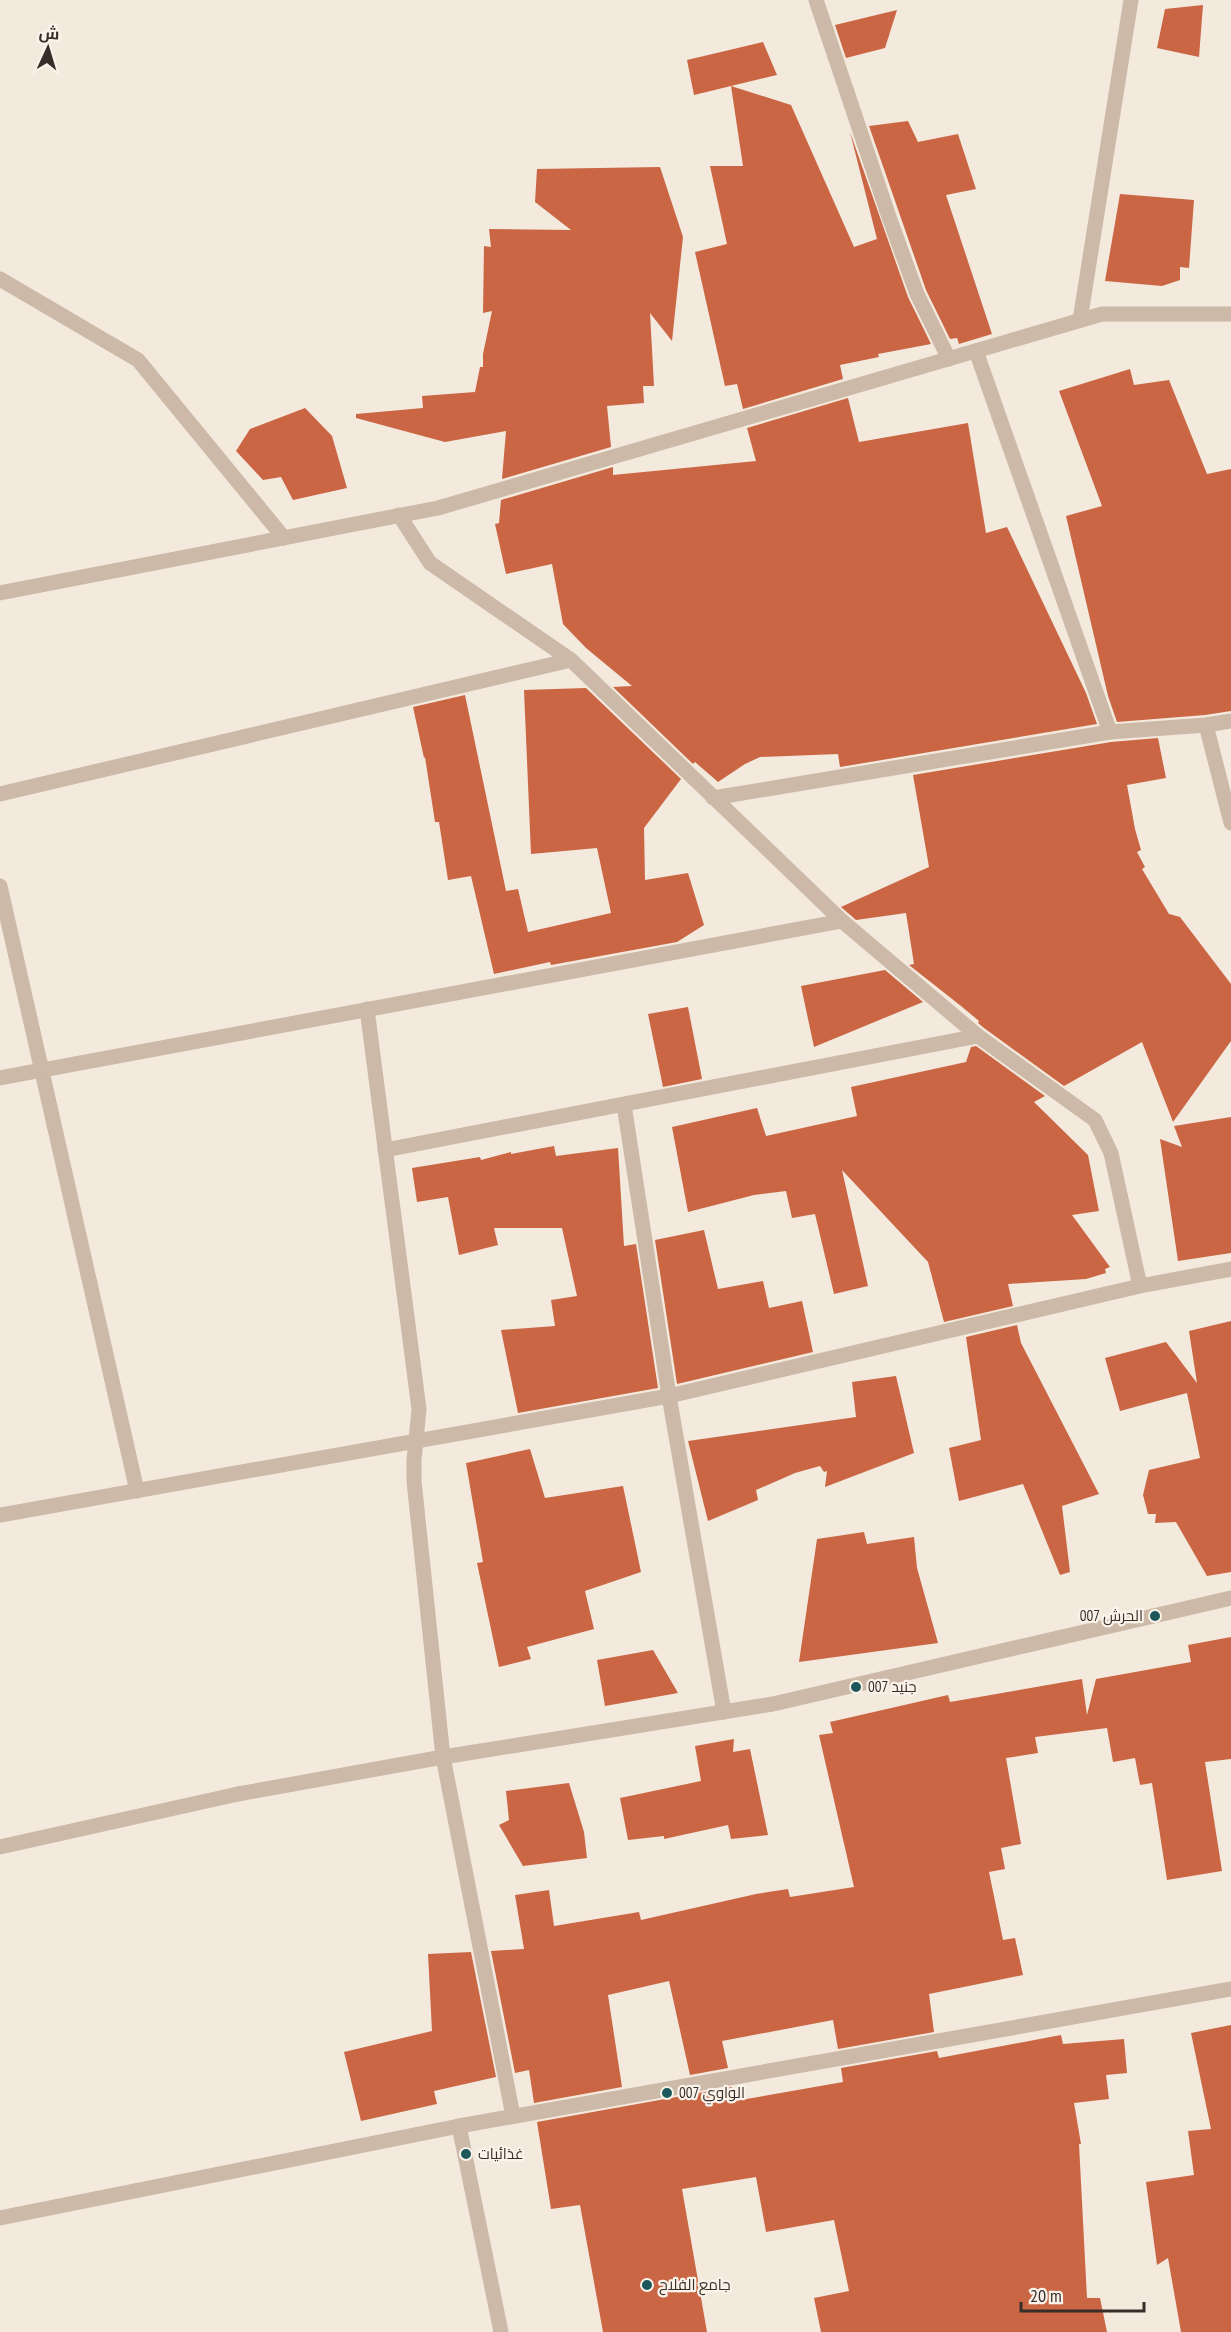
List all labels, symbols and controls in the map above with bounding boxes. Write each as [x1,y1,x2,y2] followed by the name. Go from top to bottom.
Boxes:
[18,18,78,78] north arrow
[38,22,60,44] text: ش
[1080,1606,1143,1626] place label: الحرش 007
[1148,1609,1162,1623] marker: الحرش 007
[868,1677,917,1696] place label: جنيد 007
[849,1680,863,1694] marker: جنيد 007
[679,2083,745,2105] place label: الواوي 007
[660,2086,674,2100] marker: الواوي 007
[478,2144,524,2163] place label: غذائيات
[459,2147,473,2161] marker: غذائيات
[659,2275,731,2296] place label: جامع الفلاح
[1021,2275,1144,2313] scale bar
[640,2278,654,2292] marker: جامع الفلاح
[1030,2284,1062,2307] text: 20 m

